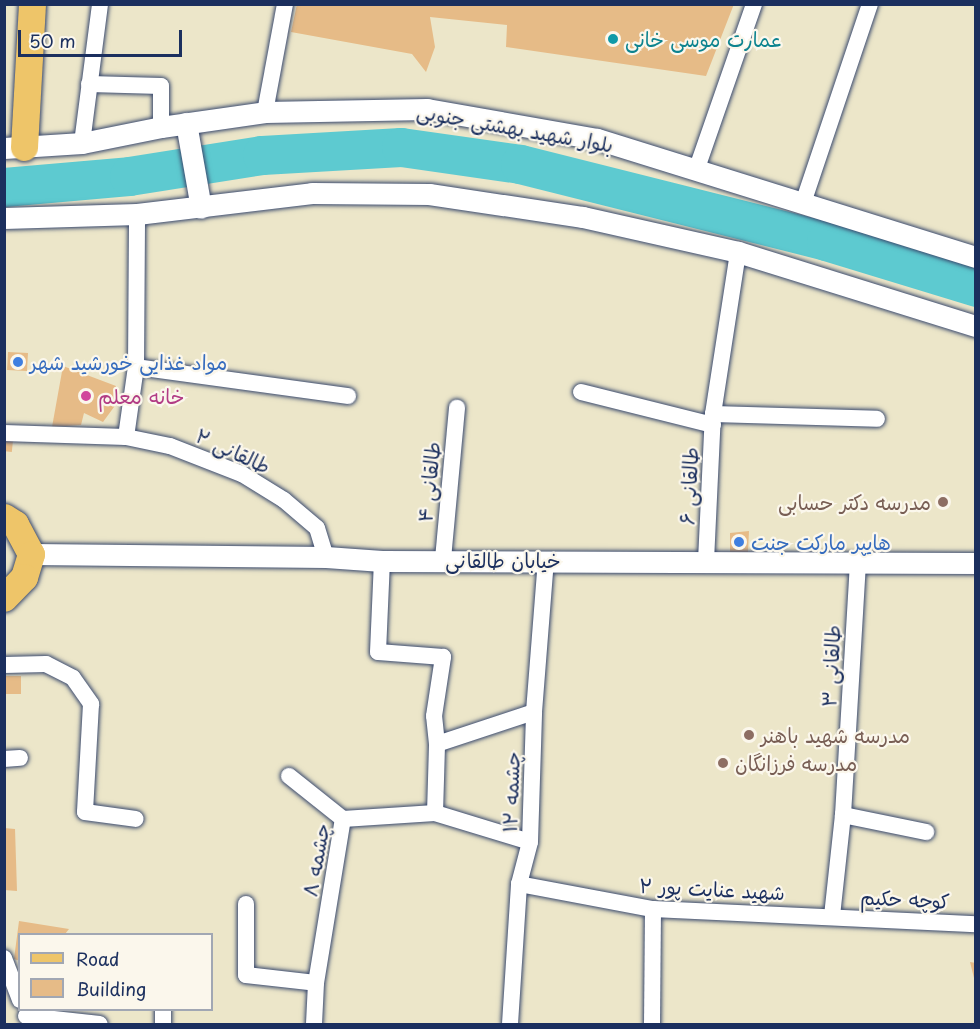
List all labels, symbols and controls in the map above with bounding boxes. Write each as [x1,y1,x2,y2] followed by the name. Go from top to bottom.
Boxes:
[21,18,184,56] scale bar
[29,27,76,54] text: 50 m
[625,27,783,51] place label: عمارت موسی خانی
[606,32,620,46] marker: عمارت موسی خانی
[415,99,615,157] street label: بلوار شهید بهشتی جنوبی
[30,350,227,374] place label: مواد غذایی خورشید شهر
[11,355,25,369] marker: مواد غذایی خورشید شهر
[98,384,184,408] place label: خانه معلم
[79,389,93,403] marker: خانه معلم
[192,423,274,479] street label: طالقانی ۲
[413,441,445,523] street label: طالقانی ۴
[675,446,703,526] street label: طالقانی ۶
[778,490,931,514] place label: مدرسه دکتر حسابی
[936,495,950,509] marker: مدرسه دکتر حسابی
[751,530,891,554] place label: هایپر مارکت جنت
[732,535,746,549] marker: هایپر مارکت جنت
[445,548,561,572] street label: خیابان طالقانی
[817,624,845,708] street label: طالقانی ۳
[761,723,910,747] place label: مدرسه شهید باهنر
[742,728,756,742] marker: مدرسه شهید باهنر
[498,751,524,833] street label: چشمه ۱۲
[735,751,857,775] place label: مدرسه فرزانگان
[716,756,730,770] marker: مدرسه فرزانگان
[298,821,334,899] street label: چشمه ۸
[639,873,785,905] street label: شهید عنایت پور ۲
[860,885,950,913] street label: کوچه حکیم
[18,933,213,1011] legend
[76,945,120,972] text: Road
[76,975,146,1002] text: Building

